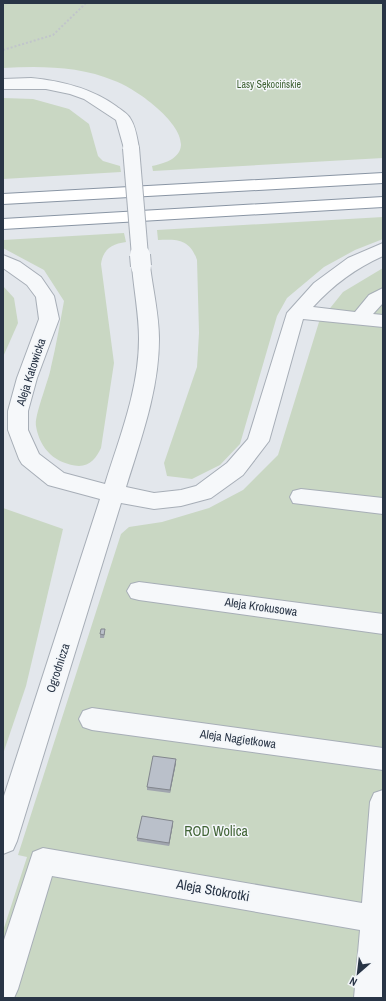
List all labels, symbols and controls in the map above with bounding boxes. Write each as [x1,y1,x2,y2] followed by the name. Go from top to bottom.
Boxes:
[237,78,302,91] park label: Lasy Sękocińskie
[12,336,50,409] street label: Aleja Katowicka
[223,594,299,620] street label: Aleja Krokusowa
[43,641,74,695] street label: Ogrodnicza
[198,726,278,752] street label: Aleja Nagietkowa
[184,822,248,840] park label: ROD Wolica
[174,875,251,905] street label: Aleja Stokrotki
[338,953,378,993] north arrow
[347,974,359,990] text: N

